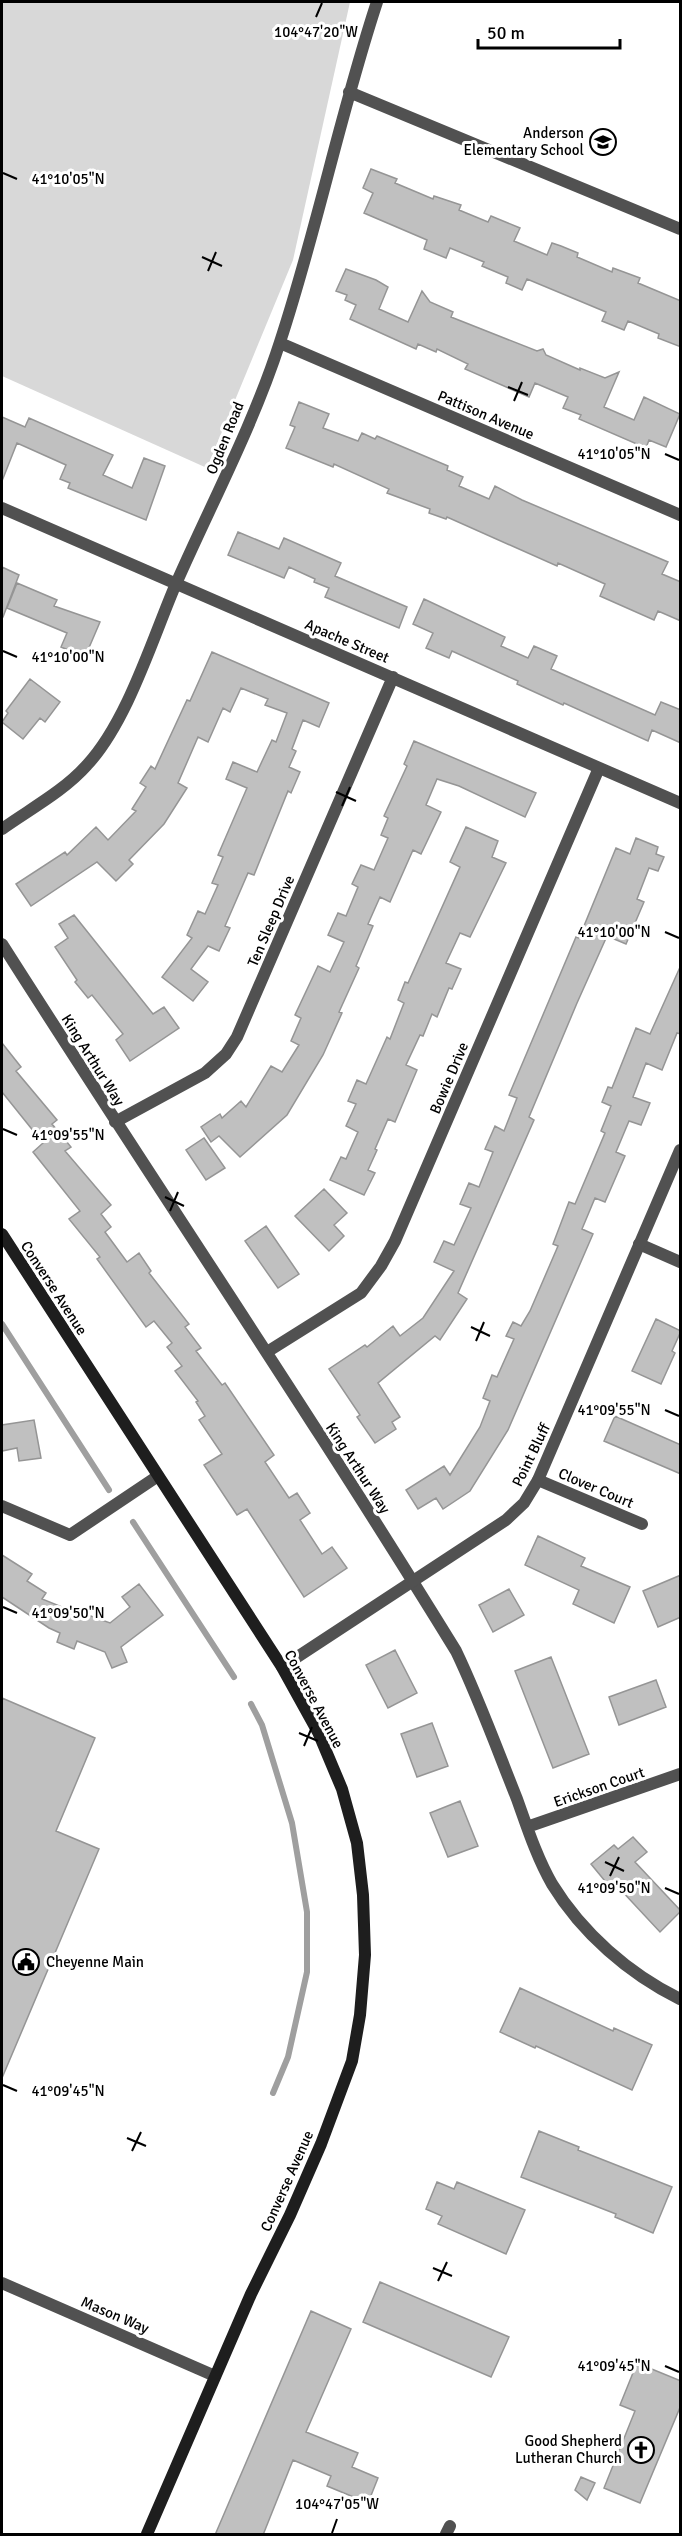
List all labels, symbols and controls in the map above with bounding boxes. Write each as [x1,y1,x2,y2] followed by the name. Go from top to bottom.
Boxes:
[478,12,620,50] scale bar
[487,22,525,44] text: 50 m
[274,23,358,41] text: 104°47'20"W
[463,124,584,159] place label: Anderson Elementary School
[588,127,618,157] school or university icon: Anderson Elementary School
[31,170,105,188] text: 41°10'05"N
[435,387,537,443] street label: Pattison Avenue
[202,399,248,477] street label: Ogden Road
[577,445,651,463] text: 41°10'05"N
[302,615,392,667] street label: Apache Street
[31,648,105,666] text: 41°10'00"N
[244,873,298,969] street label: Ten Sleep Drive
[577,923,651,941] text: 41°10'00"N
[58,1011,128,1109] street label: King Arthur Way
[426,1039,472,1117] street label: Bowie Drive
[31,1126,105,1144] text: 41°09'55"N
[17,1238,91,1338] street label: Converse Avenue
[577,1401,651,1419] text: 41°09'55"N
[322,1419,394,1517] street label: King Arthur Way
[508,1419,555,1489] street label: Point Bluff
[556,1464,636,1512] street label: Clover Court
[31,1604,105,1622] text: 41°09'50"N
[281,1647,347,1751] street label: Converse Avenue
[551,1763,647,1811] street label: Erickson Court
[577,1879,651,1897] text: 41°09'50"N
[11,1947,41,1977] public building icon: Cheyenne Main
[46,1953,144,1971] place label: Cheyenne Main
[31,2082,105,2100] text: 41°09'45"N
[257,2128,317,2234] street label: Converse Avenue
[78,2293,152,2337] street label: Mason Way
[577,2357,651,2375] text: 41°09'45"N
[515,2432,622,2467] place label: Good Shepherd Lutheran Church
[626,2435,656,2465] church icon: Good Shepherd Lutheran Church
[295,2495,379,2513] text: 104°47'05"W

